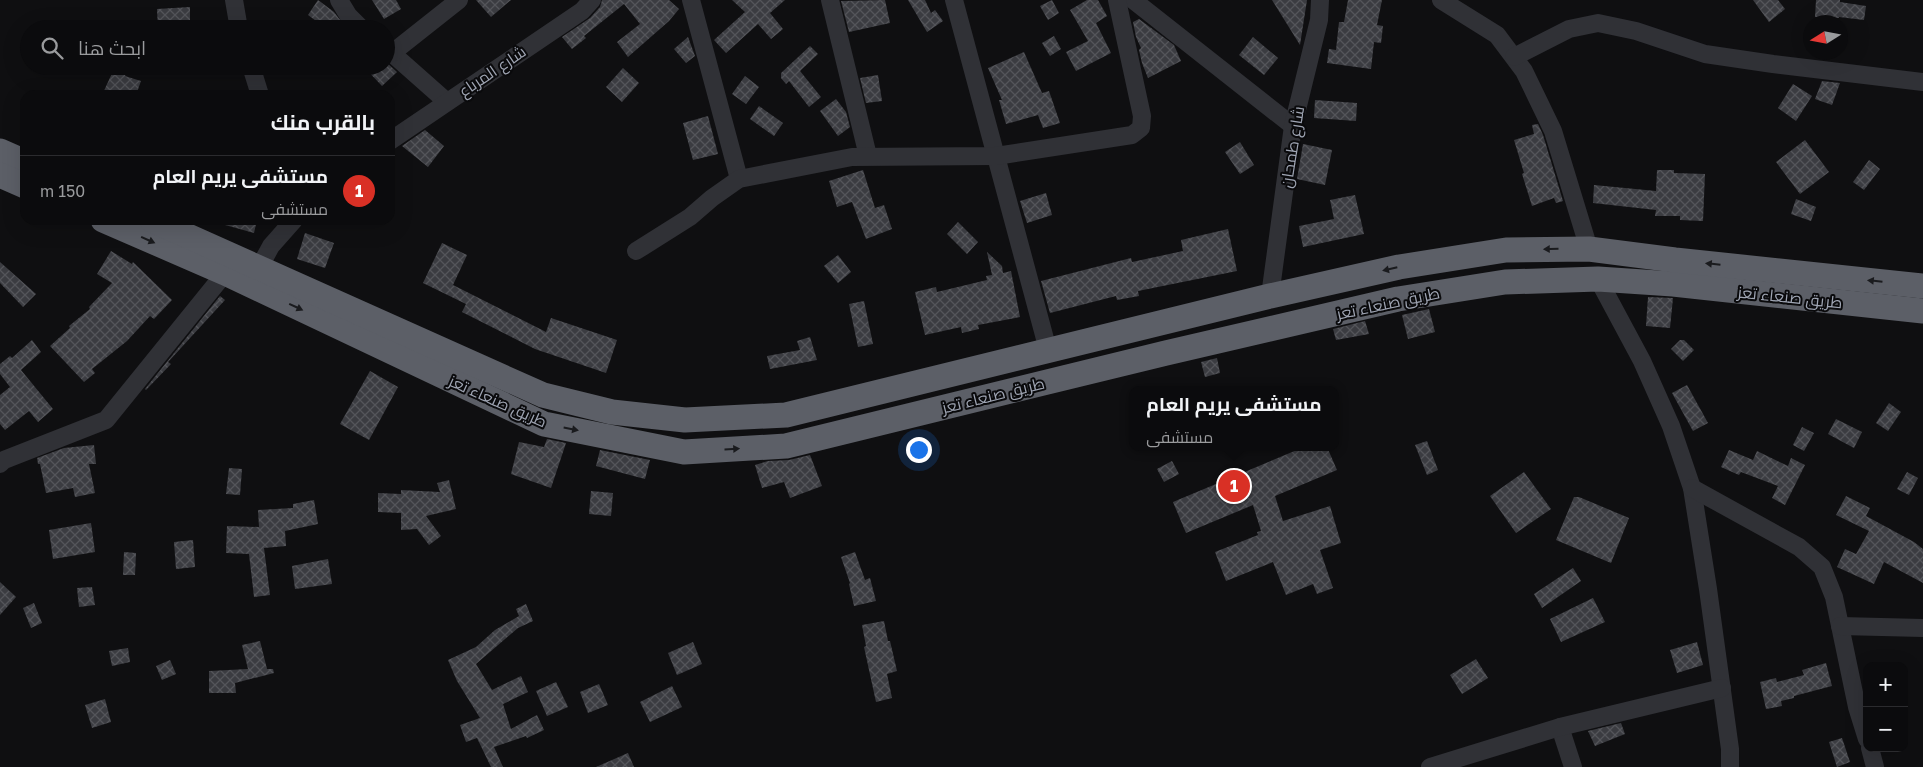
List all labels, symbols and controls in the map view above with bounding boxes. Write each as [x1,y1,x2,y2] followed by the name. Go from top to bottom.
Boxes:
[1803,15,1848,60] north arrow
[20,20,395,75] search box
[38,34,66,62] icon: search
[78,36,146,59] text: ابحث هنا
[454,41,531,103] street label: شارع المرباع
[1276,105,1310,190] street label: شارع طمحان
[271,109,375,135] text: بالقرب منك
[153,164,328,187] text: مستشفى يريم العام
[40,181,85,201] text: 150 m
[355,181,363,201] text: 1
[261,199,328,219] text: مستشفى
[141,236,155,244] one-way arrow
[1543,246,1559,254] one-way arrow
[1705,260,1721,268] one-way arrow
[1383,265,1398,273] one-way arrow
[1866,276,1882,284] one-way arrow
[1736,281,1843,313] street label: طريق صنعاء تعز
[1333,282,1442,325] street label: طريق صنعاء تعز
[289,303,303,311] one-way arrow
[445,370,550,432] street label: طريق صنعاء تعز
[939,373,1047,419] street label: طريق صنعاء تعز
[1129,386,1339,451] popup
[1146,392,1322,415] text: مستشفى يريم العام
[564,426,580,434] one-way arrow
[1146,427,1213,447] text: مستشفى
[906,437,932,463] your location
[724,445,740,453] one-way arrow
[1218,467,1250,505] pin: 1
[1863,662,1908,752] map controls
[1863,662,1908,707] button: +
[1863,707,1908,752] button: −

